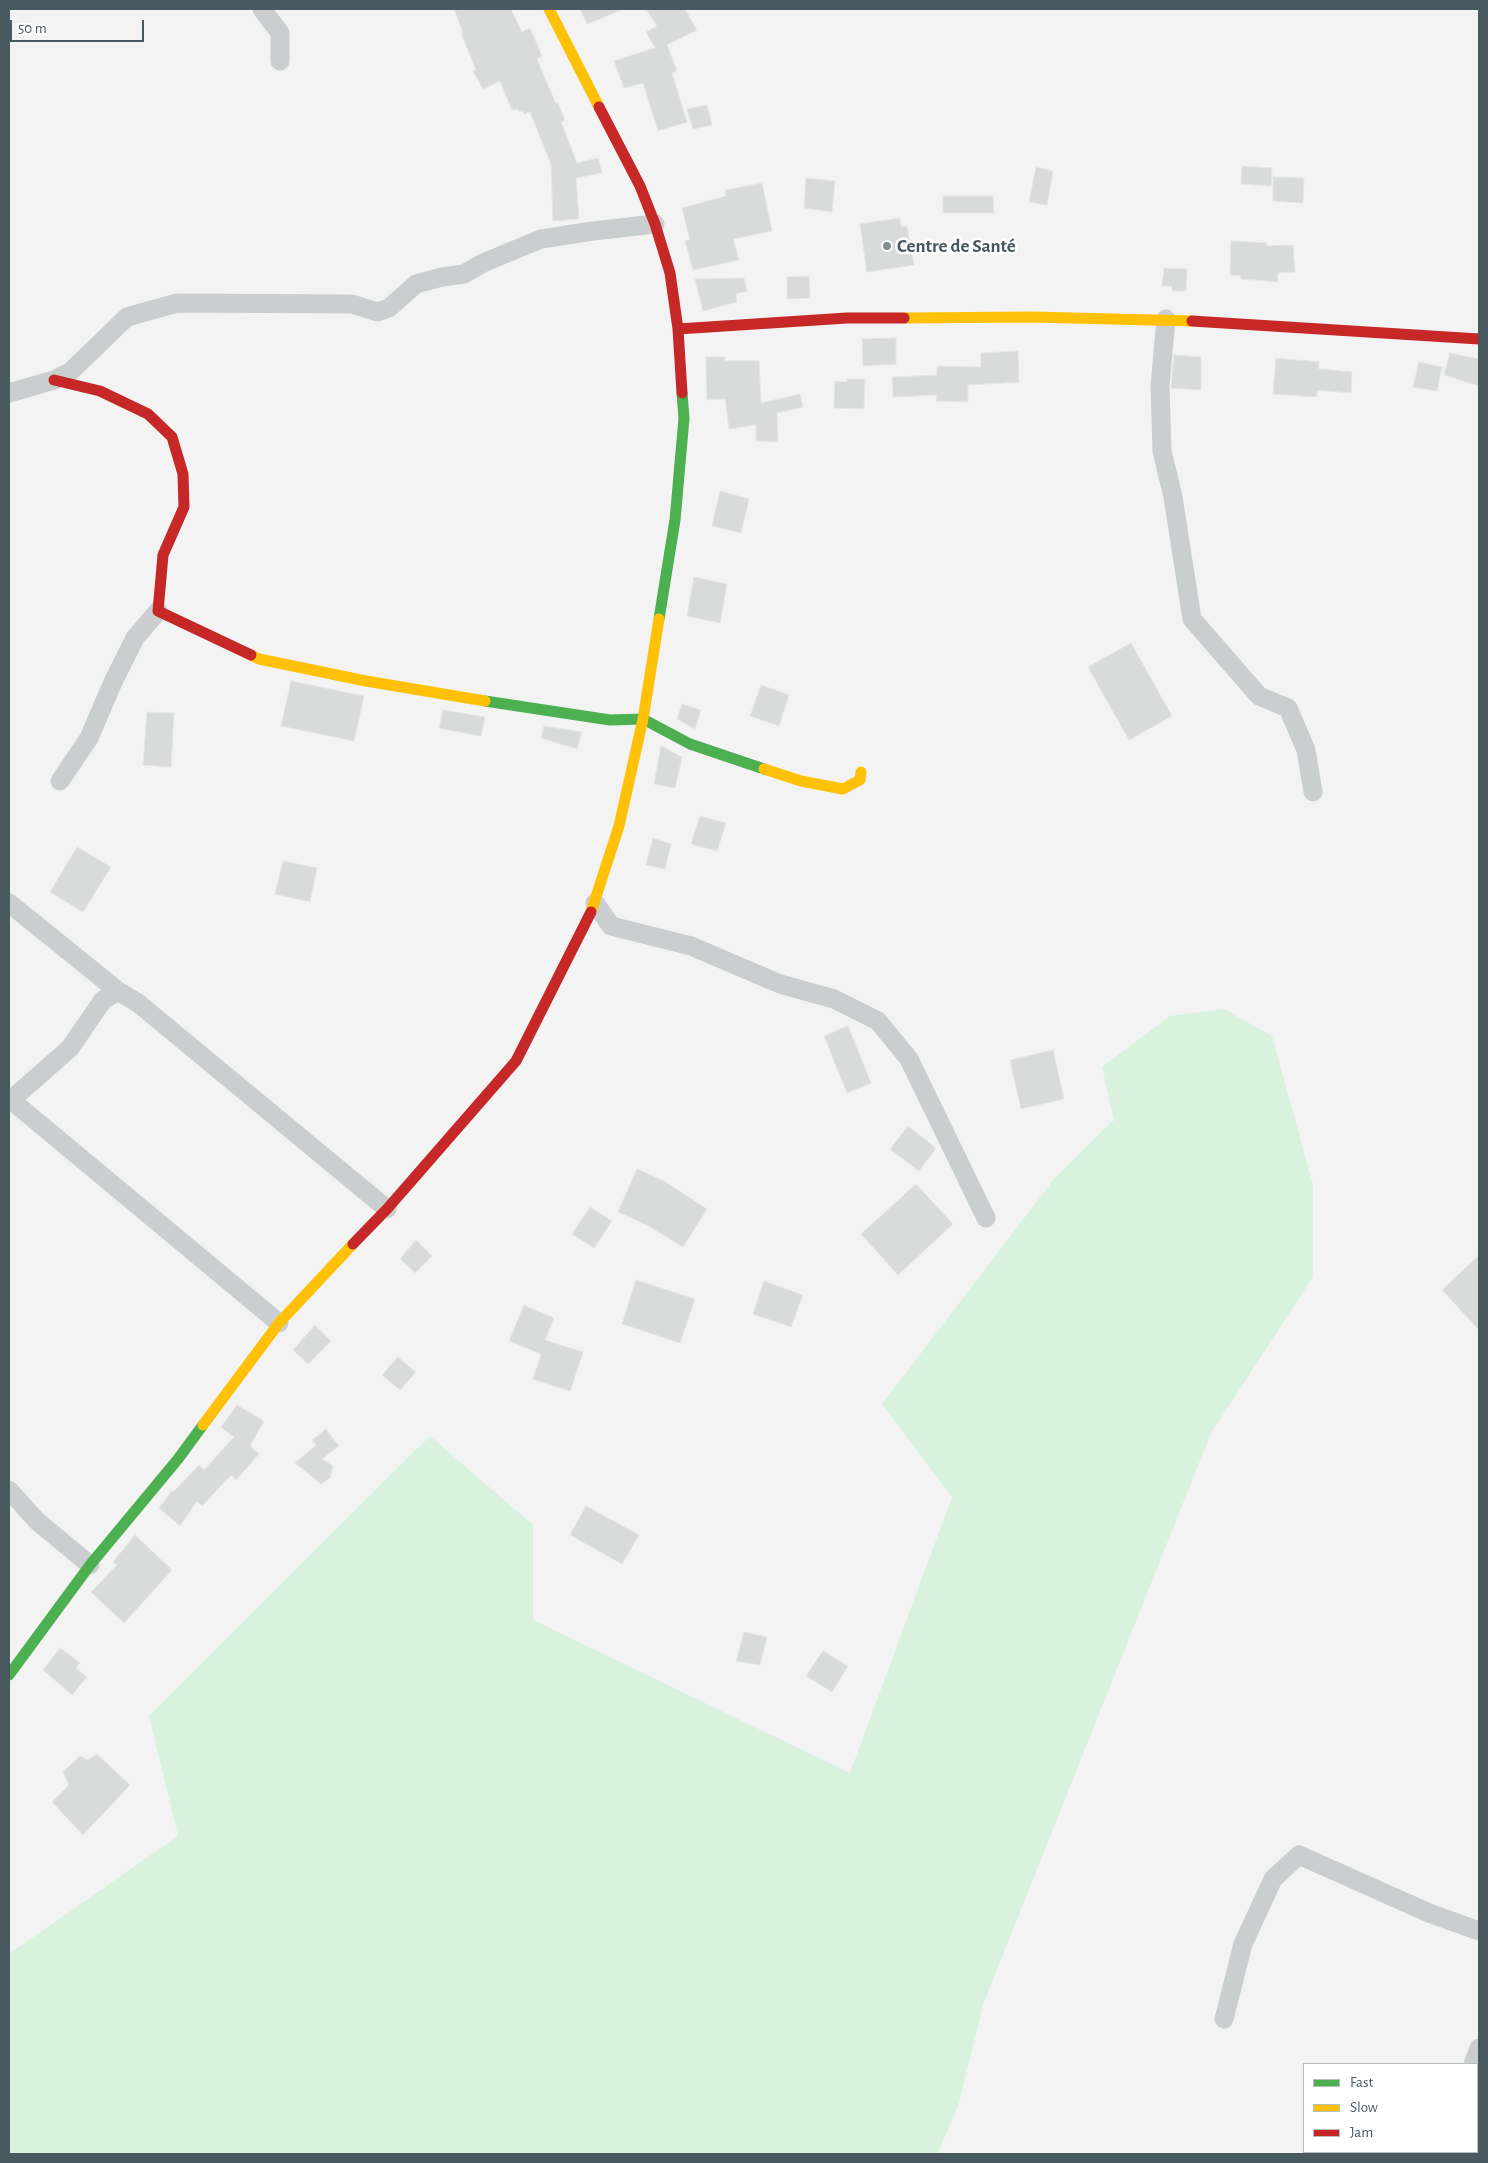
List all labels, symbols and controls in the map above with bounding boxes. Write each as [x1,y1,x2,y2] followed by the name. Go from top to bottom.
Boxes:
[12,10,146,42] scale bar
[18,21,47,36] text: 50 m
[897,235,1016,257] place label: Centre de Santé
[881,240,893,252] marker: Centre de Santé
[1303,2063,1478,2153] legend
[1350,2075,1373,2090] text: Fast
[1350,2100,1378,2115] text: Slow
[1350,2125,1373,2140] text: Jam

